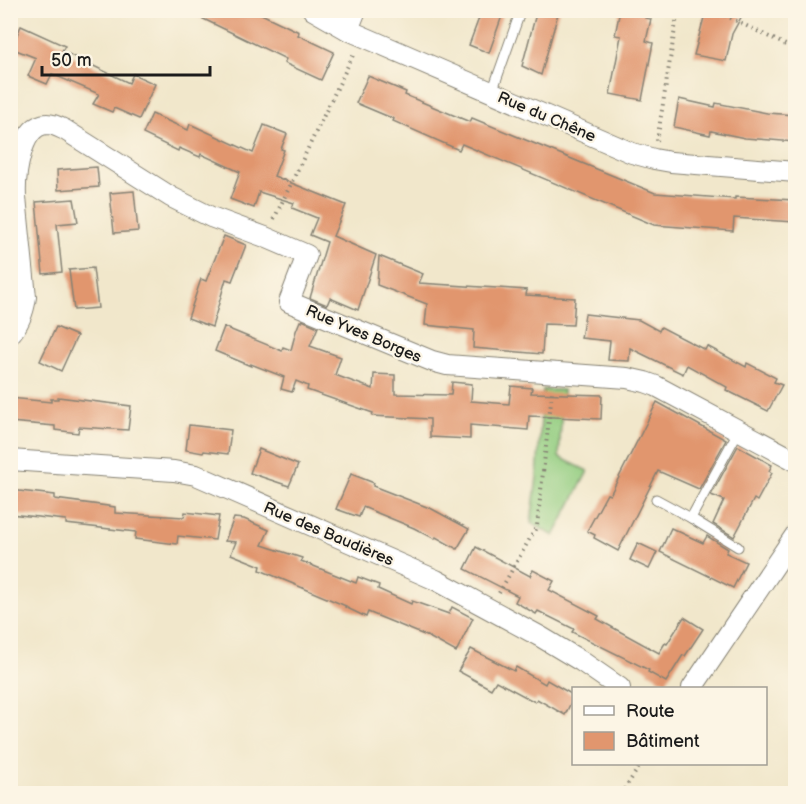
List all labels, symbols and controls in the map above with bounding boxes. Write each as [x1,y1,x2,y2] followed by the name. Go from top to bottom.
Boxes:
[42,39,210,77] scale bar
[51,50,92,71] text: 50 m
[494,88,599,147] street label: Rue du Chêne
[303,301,424,367] street label: Rue Yves Borges
[261,498,396,570] street label: Rue des Baudières
[572,687,767,765] legend
[626,701,675,722] text: Route
[626,731,700,752] text: Bâtiment

